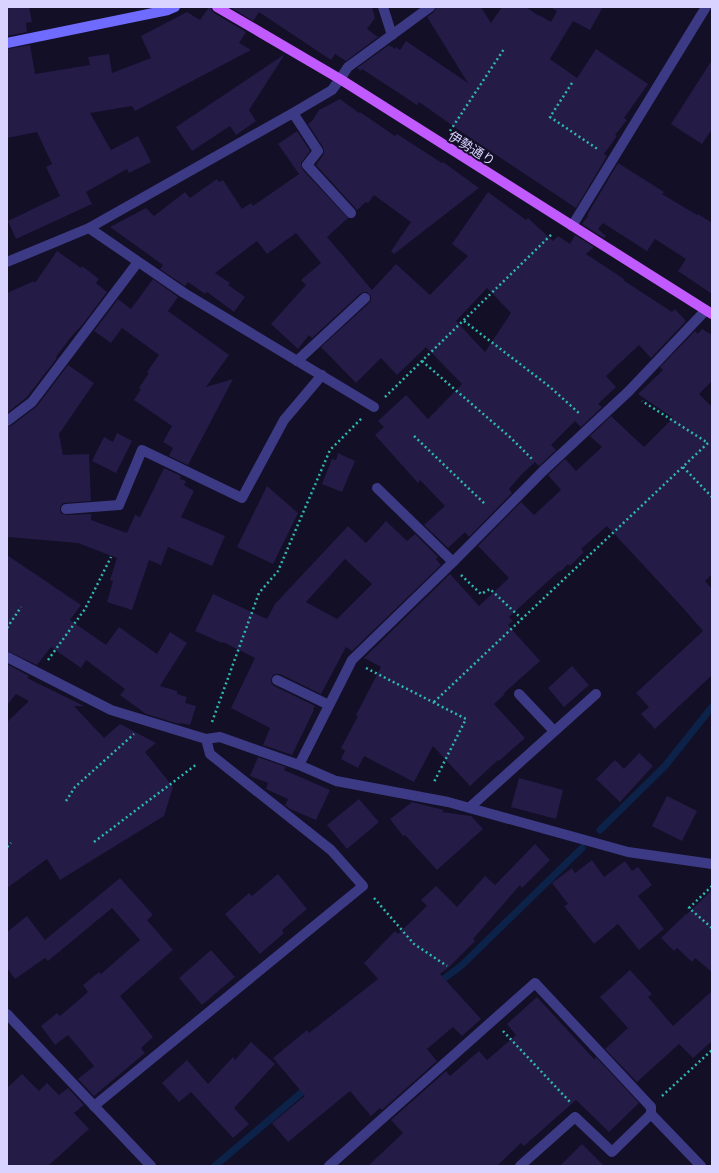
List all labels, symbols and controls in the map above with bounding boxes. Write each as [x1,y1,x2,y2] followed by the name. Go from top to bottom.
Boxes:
[446,127,498,169] street label: 伊勢通り

